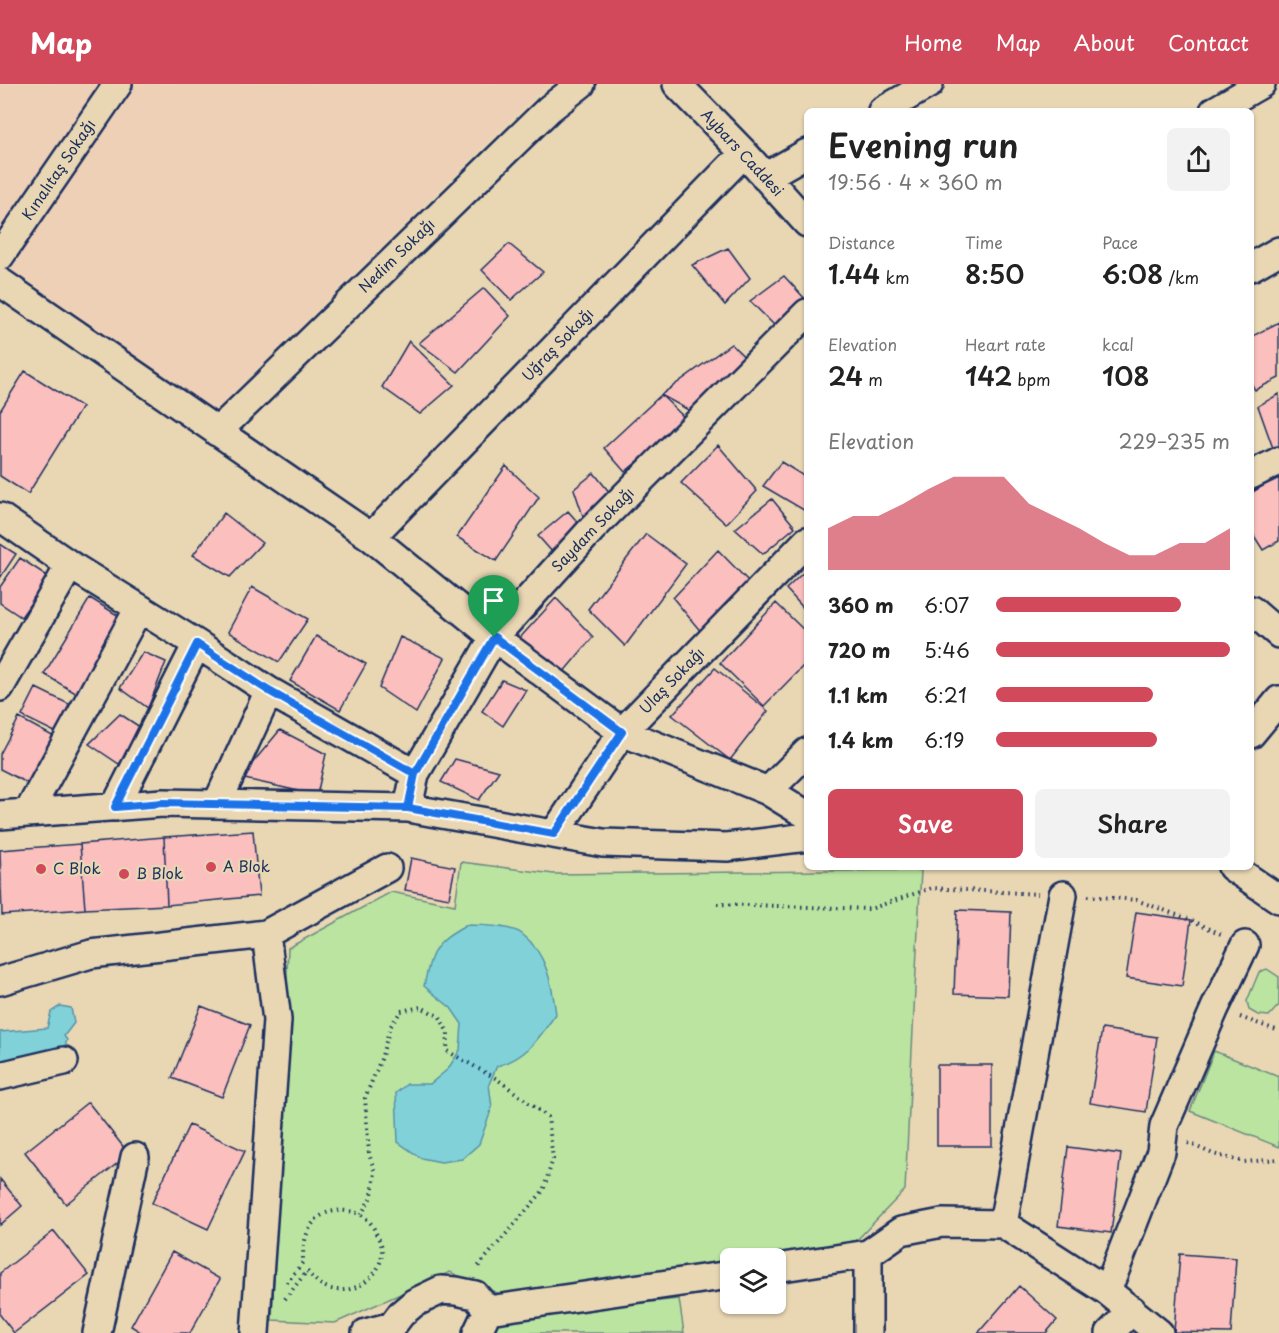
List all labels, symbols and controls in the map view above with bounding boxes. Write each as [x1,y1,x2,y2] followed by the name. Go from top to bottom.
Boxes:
[30,21,92,64] text: Map
[904,26,963,58] text: Home
[996,26,1041,58] text: Map
[1074,26,1135,58] text: About
[1168,26,1249,58] text: Contact
[696,103,790,201] street label: Aybars Caddesi
[15,114,100,224] street label: Kınalıtaş Sokağı
[828,119,1019,169] text: Evening run
[1167,128,1230,191] button: share
[828,167,1003,197] text: 19:56 · 4 × 360 m
[353,212,439,297] street label: Nedim Sokağı
[828,230,895,254] text: Distance
[965,230,1003,254] text: Time
[1102,230,1138,254] text: Pace
[828,254,880,293] text: 1.44
[965,254,1025,293] text: 8:50
[1102,254,1163,293] text: 6:08
[880,265,910,289] text: km
[1163,265,1199,289] text: /km
[516,302,598,386] street label: Uğraş Sokağı
[828,332,897,356] text: Elevation
[965,332,1046,356] text: Heart rate
[1102,332,1134,356] text: kcal
[828,356,863,395] text: 24
[965,356,1012,395] text: 142
[1102,356,1150,395] text: 108
[863,367,883,391] text: m
[1012,367,1051,391] text: bpm
[828,426,914,456] text: Elevation
[1118,426,1230,456] text: 229–235 m
[545,481,639,577] street label: Saydam Sokağı
[468,575,519,637] pin
[477,584,510,617] icon: arrive
[828,590,894,620] text: 360 m
[924,590,969,620] text: 6:07
[828,635,890,665] text: 720 m
[924,635,970,665] text: 5:46
[633,641,709,718] street label: Ulaş Sokağı
[828,680,888,710] text: 1.1 km
[924,680,967,710] text: 6:21
[828,725,894,755] text: 1.4 km
[924,725,964,755] text: 6:19
[828,789,1023,858] button: Save
[1035,789,1230,858] button: Share
[223,854,271,877] place label: A Blok
[53,856,101,879] place label: C Blok
[204,860,218,874] marker: A Blok
[136,861,184,884] place label: B Blok
[34,862,48,876] marker: C Blok
[117,867,131,881] marker: B Blok
[720,1248,786,1314] map controls
[720,1248,786,1314] button: layers

